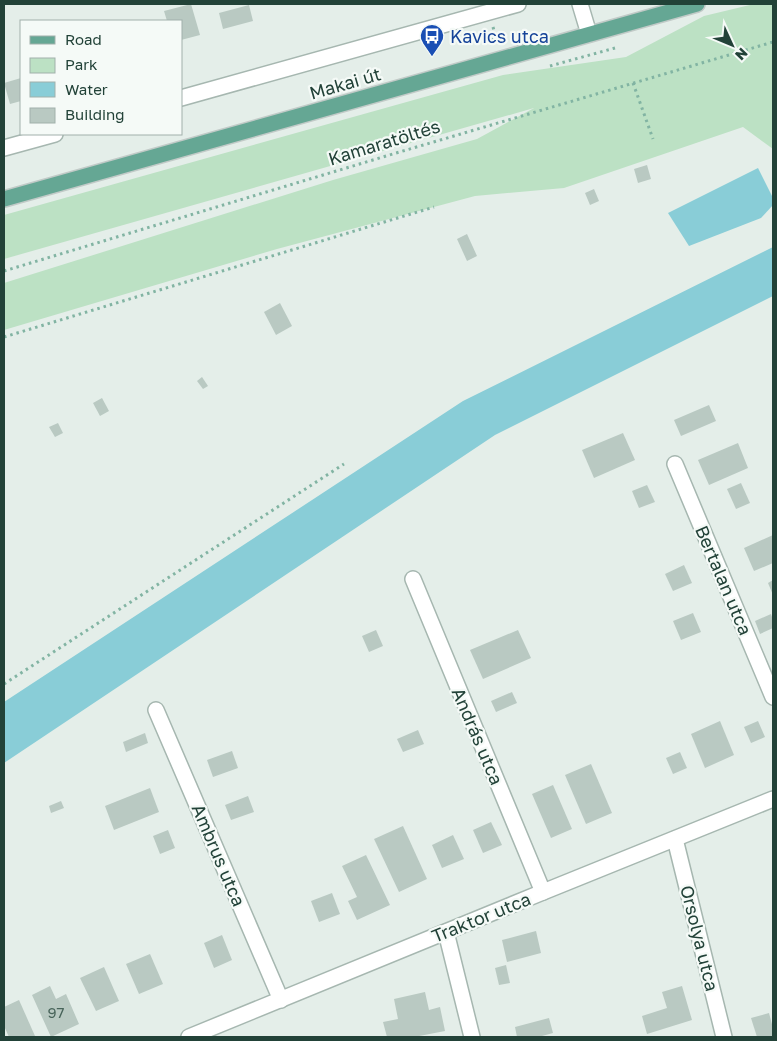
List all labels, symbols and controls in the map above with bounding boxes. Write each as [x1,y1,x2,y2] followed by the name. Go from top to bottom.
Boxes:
[20,20,182,135] legend
[707,20,757,70] north arrow
[419,23,445,57] bus stop icon: Kavics utca
[450,25,549,47] place label: Kavics utca
[65,30,102,48] text: Road
[732,45,752,64] text: N
[65,55,98,73] text: Park
[307,62,383,104] street label: Makai út
[65,80,108,98] text: Water
[65,105,125,123] text: Building
[325,115,443,169] street label: Kamaratöltés
[691,522,757,638] street label: Bertalan utca
[448,684,508,788] street label: András utca
[188,800,250,910] street label: Ambrus utca
[676,883,724,993] street label: Orsolya utca
[428,887,534,947] street label: Traktor utca
[47,1003,65,1021] house number: 97

